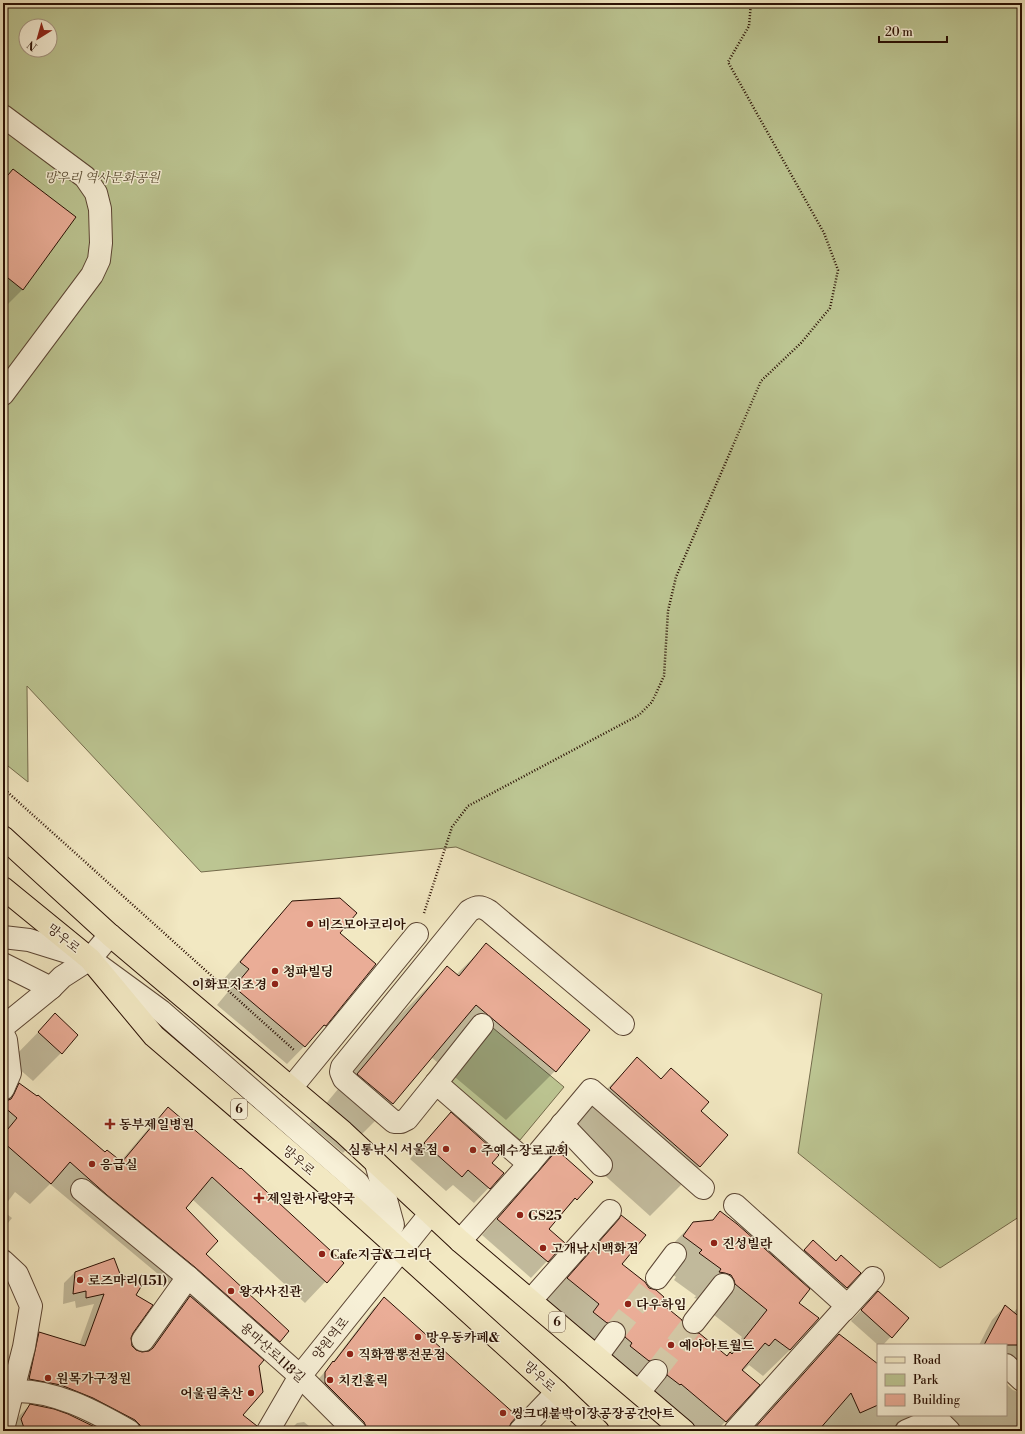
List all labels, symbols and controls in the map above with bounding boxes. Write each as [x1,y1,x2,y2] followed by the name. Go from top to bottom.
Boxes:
[18,18,58,58] north arrow
[879,18,947,44] scale bar
[885,25,913,40] text: 20 m
[25,37,40,53] text: N
[44,170,161,186] park label: 망우리 역사문화공원
[318,917,406,933] place label: 비즈모아코리아
[305,919,315,929] marker: 비즈모아코리아
[44,921,83,957] street label: 망우로
[283,964,333,980] place label: 청파빌딩
[270,966,280,976] marker: 청파빌딩
[192,977,267,993] place label: 이화묘지조경
[270,979,280,989] marker: 이화묘지조경
[231,1099,247,1119] road number: 6
[119,1117,194,1133] place label: 동부제일병원
[104,1118,116,1130] marker: 동부제일병원
[279,1142,318,1179] street label: 망우로
[348,1142,438,1158] place label: 심통낚시 서울점
[481,1143,569,1159] place label: 주예수장로교회
[441,1144,451,1154] marker: 심통낚시 서울점
[468,1145,478,1155] marker: 주예수장로교회
[100,1157,138,1173] place label: 응급실
[87,1159,97,1169] marker: 응급실
[267,1191,355,1207] place label: 제일한사랑약국
[254,1193,264,1203] marker: 제일한사랑약국
[528,1208,562,1224] place label: GS25
[515,1210,525,1220] marker: GS25
[722,1236,773,1252] place label: 진성빌라
[709,1238,719,1248] marker: 진성빌라
[551,1241,639,1257] place label: 고개낚시백화점
[538,1243,548,1253] marker: 고개낚시백화점
[330,1247,432,1263] place label: Cafe지금&그리다
[317,1249,327,1259] marker: Cafe지금&그리다
[88,1273,167,1289] place label: 로즈마리(151)
[75,1275,85,1285] marker: 로즈마리(151)
[239,1284,302,1300] place label: 왕자사진관
[226,1286,236,1296] marker: 왕자사진관
[636,1297,686,1313] place label: 다우하임
[623,1299,633,1309] marker: 다우하임
[549,1312,565,1332] road number: 6
[309,1314,353,1363] street label: 양원역로
[236,1319,308,1386] street label: 용마산로118길
[426,1330,500,1346] place label: 망우동카페&
[413,1332,423,1342] marker: 망우동카페&
[679,1338,755,1354] place label: 예아아트월드
[666,1340,676,1350] marker: 예아아트월드
[877,1344,1007,1416] legend
[358,1347,446,1363] place label: 직화짬뽕전문점
[345,1349,355,1359] marker: 직화짬뽕전문점
[913,1353,941,1368] text: Road
[520,1358,559,1396] street label: 망우로
[56,1371,131,1387] place label: 원목가구정원
[43,1373,53,1383] marker: 원목가구정원
[338,1373,388,1389] place label: 치킨홀릭
[913,1373,939,1388] text: Park
[325,1375,335,1385] marker: 치킨홀릭
[180,1386,243,1402] place label: 어울림축산
[246,1388,256,1398] marker: 어울림축산
[912,1393,961,1408] text: Building
[511,1406,675,1422] place label: 씽크대붙박이장공장공간아트
[498,1408,508,1418] marker: 씽크대붙박이장공장공간아트

